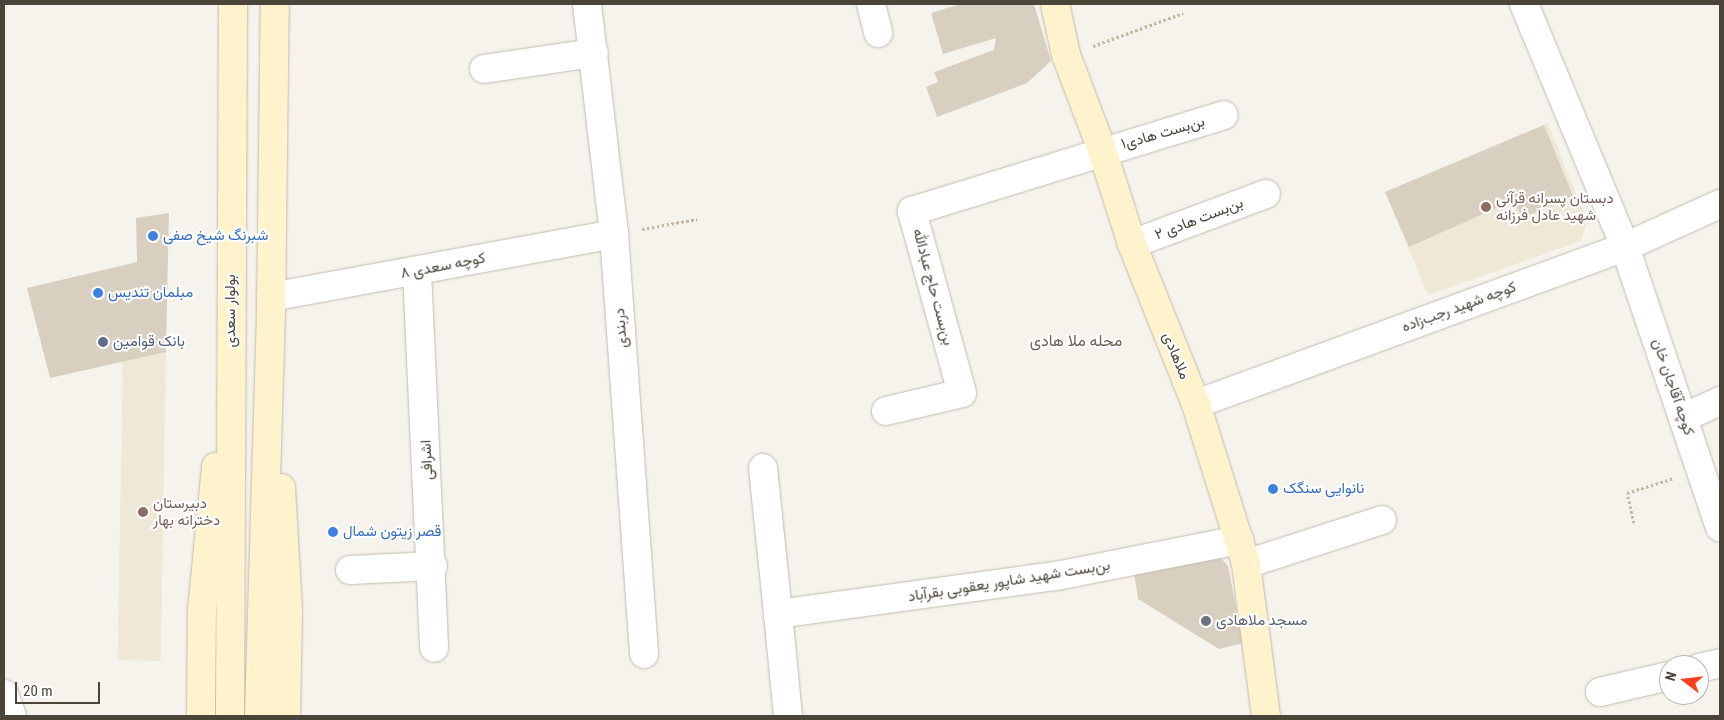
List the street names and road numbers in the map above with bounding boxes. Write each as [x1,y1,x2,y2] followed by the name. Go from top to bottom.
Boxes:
[1119,112,1207,154] street label: بن‌بست هادی۱
[1152,194,1246,244] street label: بن‌بست هادی ۲
[909,227,957,347] street label: بن‌بست حاج عبادالله
[399,249,487,283] street label: کوچه سعدی ۸
[222,274,240,348] street label: بولوار سعدی
[1399,278,1519,336] street label: کوچه شهید رجب‌زاده
[611,307,631,349] street label: دربندی
[1158,330,1194,382] street label: ملاهادی
[1648,336,1698,438] street label: کوچه آقاجان خان
[417,439,437,481] street label: اشرافی
[907,556,1111,606] street label: بن‌بست شهید شاپور یعقوبی بقرآباد

